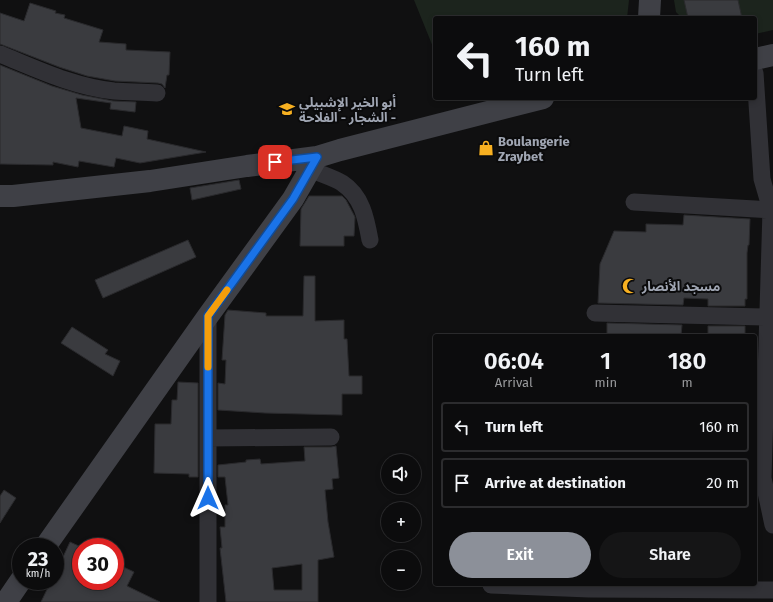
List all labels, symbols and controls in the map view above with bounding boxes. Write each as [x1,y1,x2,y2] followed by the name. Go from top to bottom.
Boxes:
[515,30,590,63] text: 160 m
[449,32,501,84] icon: left
[515,64,584,86] text: Turn left
[299,94,396,125] place label: أبو الخير الإشبيلي الشجار - الفلاحة -
[278,100,296,118] school or university icon: أبو الخير الإشبيلي الشجار - الفلاحة -
[498,134,570,164] place label: Boulangerie Zraybet
[477,139,495,157] shop icon: Boulangerie Zraybet
[258,145,292,179] pin
[264,151,286,173] icon: arrive
[621,277,639,295] mosque icon: مسجد الأنصار
[641,279,720,294] place label: مسجد الأنصار
[484,347,544,375] text: 06:04
[600,347,611,375] text: 1
[668,347,706,375] text: 180
[495,375,533,390] text: Arrival
[595,375,617,390] text: min
[681,375,693,390] text: m
[451,416,473,438] icon: left
[485,418,543,436] text: Turn left
[699,418,739,436] text: 160 m
[381,454,421,590] map controls
[381,454,421,494] button: sound
[451,472,473,494] icon: arrive
[485,474,626,492] text: Arrive at destination
[706,474,739,492] text: 20 m
[187,477,229,519] position arrow
[381,502,421,542] button: +
[449,532,591,578] button: Exit
[599,532,741,578] button: Share
[72,538,124,590] speed limit sign: 30
[28,547,48,571] text: 23
[381,550,421,590] button: −
[26,568,50,580] text: km/h

